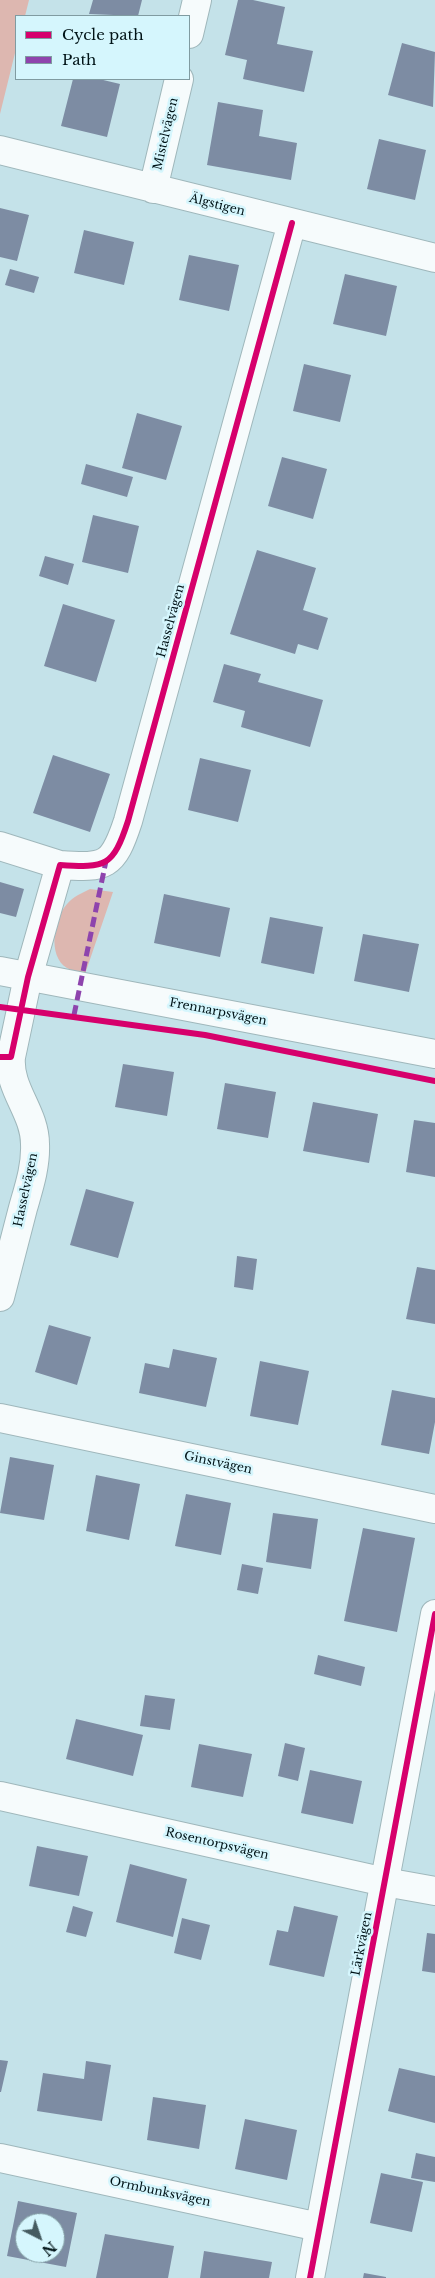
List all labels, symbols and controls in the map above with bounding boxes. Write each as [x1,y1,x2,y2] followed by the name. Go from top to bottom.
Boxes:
[15,15,190,80] legend
[62,25,144,44] text: Cycle path
[62,50,96,69] text: Path
[151,96,181,172] street label: Mistelvägen
[188,191,246,219] street label: Älgstigen
[154,583,188,659] street label: Hasselvägen
[168,995,268,1029] street label: Frennarpsvägen
[11,1152,41,1228] street label: Hasselvägen
[183,1449,253,1477] street label: Ginstvägen
[164,1825,270,1863] street label: Rosentorpsvägen
[349,1911,375,1977] street label: Lärkvägen
[108,2174,212,2210] street label: Ormbunksvägen
[15,2213,65,2263] north arrow
[38,2237,60,2260] text: N

